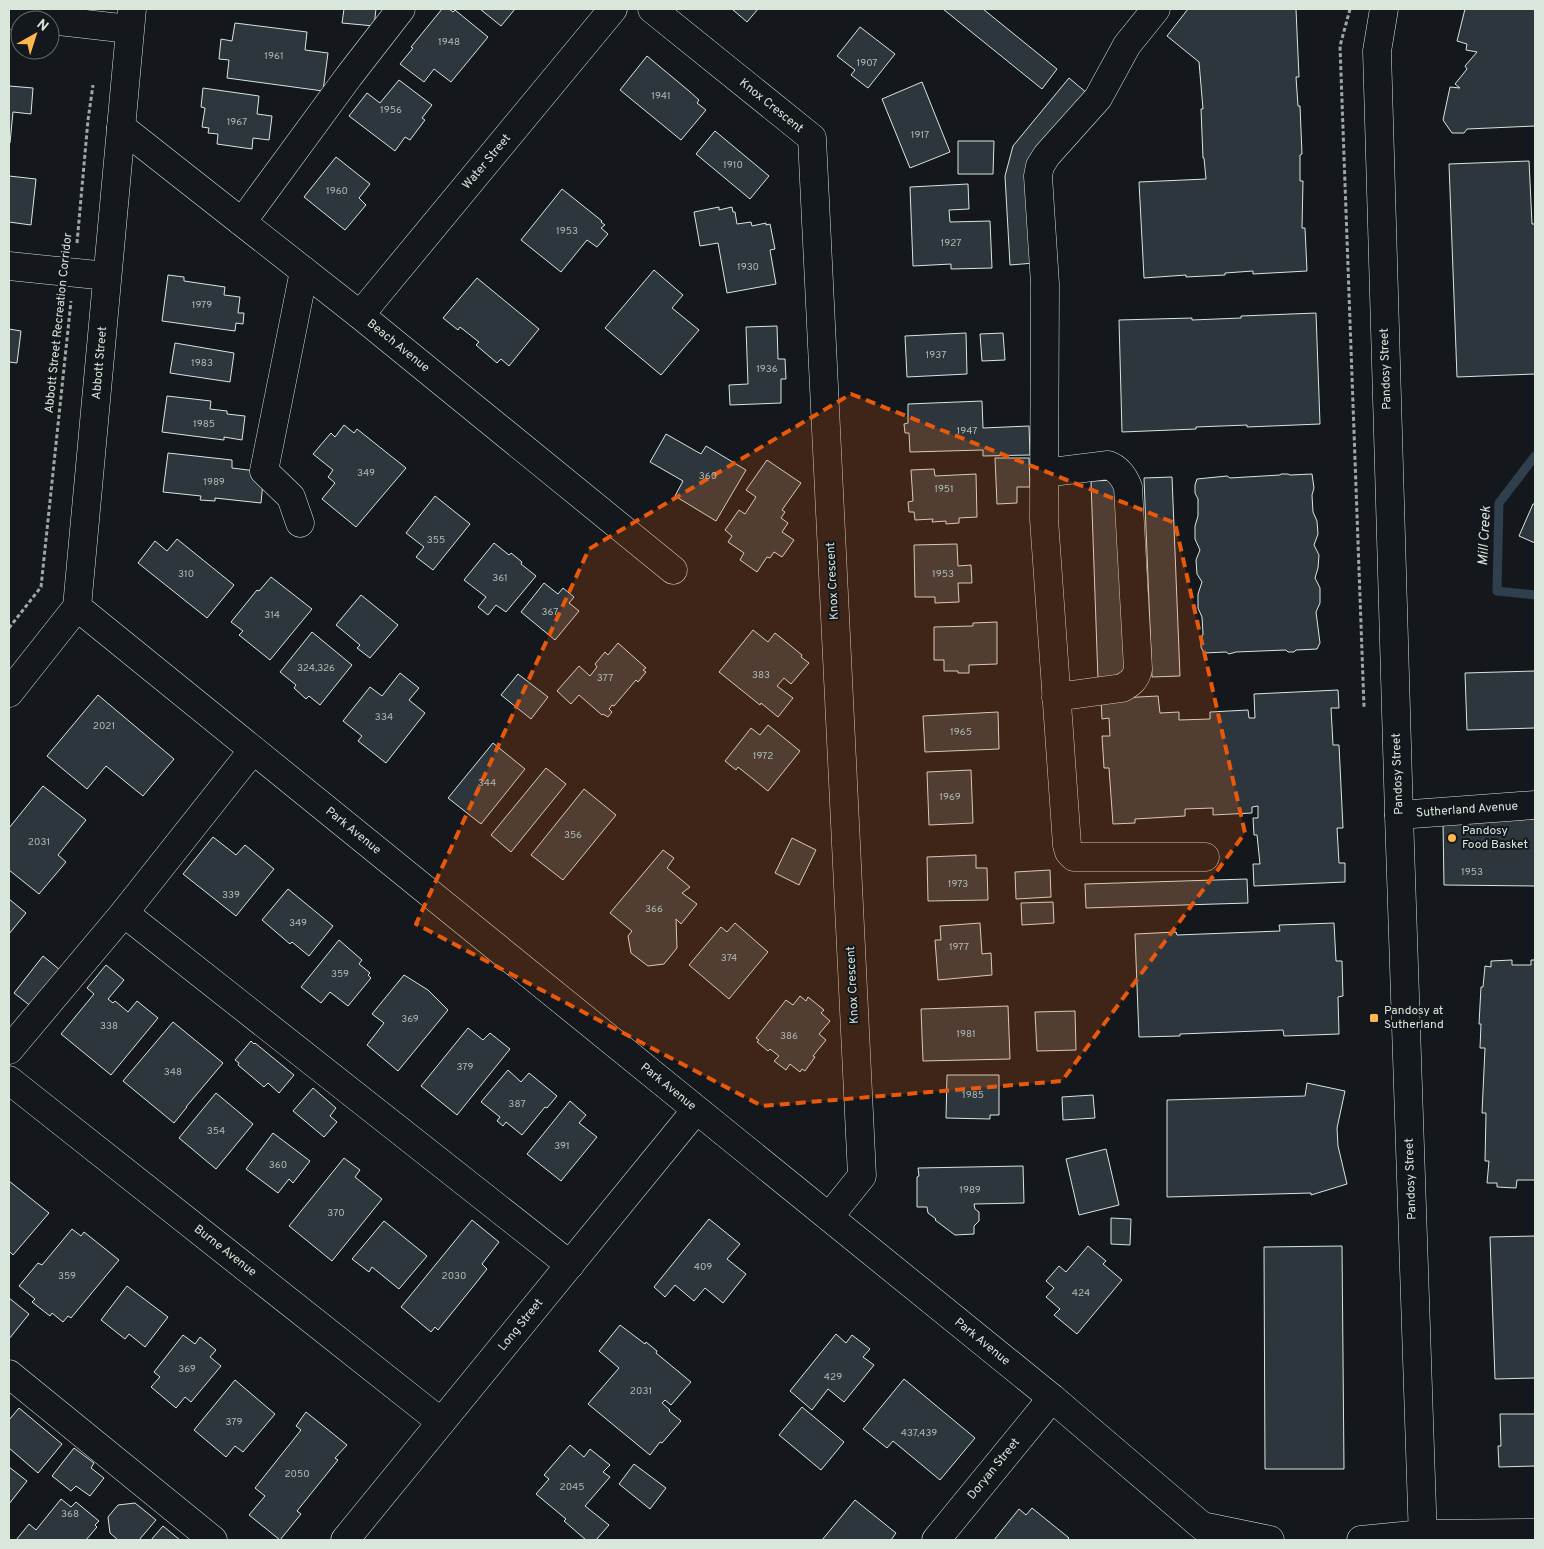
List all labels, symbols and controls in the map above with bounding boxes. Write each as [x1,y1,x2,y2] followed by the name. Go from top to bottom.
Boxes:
[10,10,60,60] north arrow
[33,16,51,36] text: N
[438,36,460,49] house number: 1948
[264,50,284,63] house number: 1961
[857,57,877,70] house number: 1907
[736,75,806,137] street label: Knox Crescent
[651,90,671,103] house number: 1941
[380,104,402,117] house number: 1956
[227,116,247,129] house number: 1967
[911,129,929,142] house number: 1917
[459,131,515,193] street label: Water Street
[723,159,743,172] house number: 1910
[326,185,348,198] house number: 1960
[556,225,578,238] house number: 1953
[42,232,76,414] street label: Abbott Street Recreation Corridor
[941,237,961,250] house number: 1927
[737,261,759,274] house number: 1930
[192,299,212,312] house number: 1979
[363,316,433,376] street label: Beach Avenue
[89,326,111,400] street label: Abbott Street
[1377,328,1395,410] street label: Pandosy Street
[926,349,946,362] house number: 1937
[191,357,213,370] house number: 1983
[756,363,778,376] house number: 1936
[193,418,215,431] house number: 1985
[956,425,978,438] house number: 1947
[357,467,375,480] house number: 349
[699,470,717,483] house number: 360
[203,476,225,489] house number: 1989
[934,483,954,496] house number: 1951
[1475,505,1495,566] water label: Mill Creek
[427,534,445,547] house number: 355
[823,542,843,620] street label: Knox Crescent
[178,568,194,581] house number: 310
[932,568,954,581] house number: 1953
[492,572,508,585] house number: 361
[541,606,559,619] house number: 367
[264,609,280,622] house number: 314
[297,662,335,675] house number: 324,326
[752,669,770,682] house number: 383
[597,672,613,685] house number: 377
[375,711,393,724] house number: 334
[93,720,115,733] house number: 2021
[950,726,972,739] house number: 1965
[1389,733,1407,815] street label: Pandosy Street
[753,750,773,763] house number: 1972
[478,777,496,790] house number: 344
[939,791,961,804] house number: 1969
[1416,798,1518,822] street label: Sutherland Avenue
[322,804,384,858] street label: Park Avenue
[1462,823,1528,853] place label: Pandosy Food Basket
[564,829,582,842] house number: 356
[1446,832,1458,844] marker: Pandosy Food Basket
[28,836,50,849] house number: 2031
[1461,866,1483,879] house number: 1953
[948,878,968,891] house number: 1973
[222,889,240,902] house number: 339
[645,903,663,916] house number: 366
[289,917,307,930] house number: 349
[949,941,969,954] house number: 1977
[843,946,863,1024] street label: Knox Crescent
[721,952,737,965] house number: 374
[331,968,349,981] house number: 359
[1384,1003,1444,1033] place label: Pandosy at Sutherland
[1368,1012,1380,1024] marker: Pandosy at Sutherland
[401,1013,419,1026] house number: 369
[100,1020,118,1033] house number: 338
[956,1028,976,1041] house number: 1981
[780,1030,798,1043] house number: 386
[637,1060,699,1114] street label: Park Avenue
[456,1061,474,1074] house number: 379
[164,1066,182,1079] house number: 348
[962,1089,984,1102] house number: 1985
[508,1098,526,1111] house number: 387
[207,1125,225,1138] house number: 354
[1402,1138,1420,1220] street label: Pandosy Street
[554,1140,570,1153] house number: 391
[269,1159,287,1172] house number: 360
[959,1184,981,1197] house number: 1989
[327,1207,345,1220] house number: 370
[190,1222,260,1280] street label: Burne Avenue
[694,1261,712,1274] house number: 409
[58,1270,76,1283] house number: 359
[442,1270,466,1283] house number: 2030
[1072,1287,1090,1300] house number: 424
[495,1296,547,1354] street label: Long Street
[951,1315,1013,1369] street label: Park Avenue
[178,1363,196,1376] house number: 369
[824,1371,842,1384] house number: 429
[630,1385,652,1398] house number: 2031
[225,1416,243,1429] house number: 379
[901,1427,937,1440] house number: 437,439
[964,1435,1024,1503] street label: Doryan Street
[284,1468,310,1481] house number: 2050
[560,1481,584,1494] house number: 2045
[61,1508,79,1521] house number: 368

